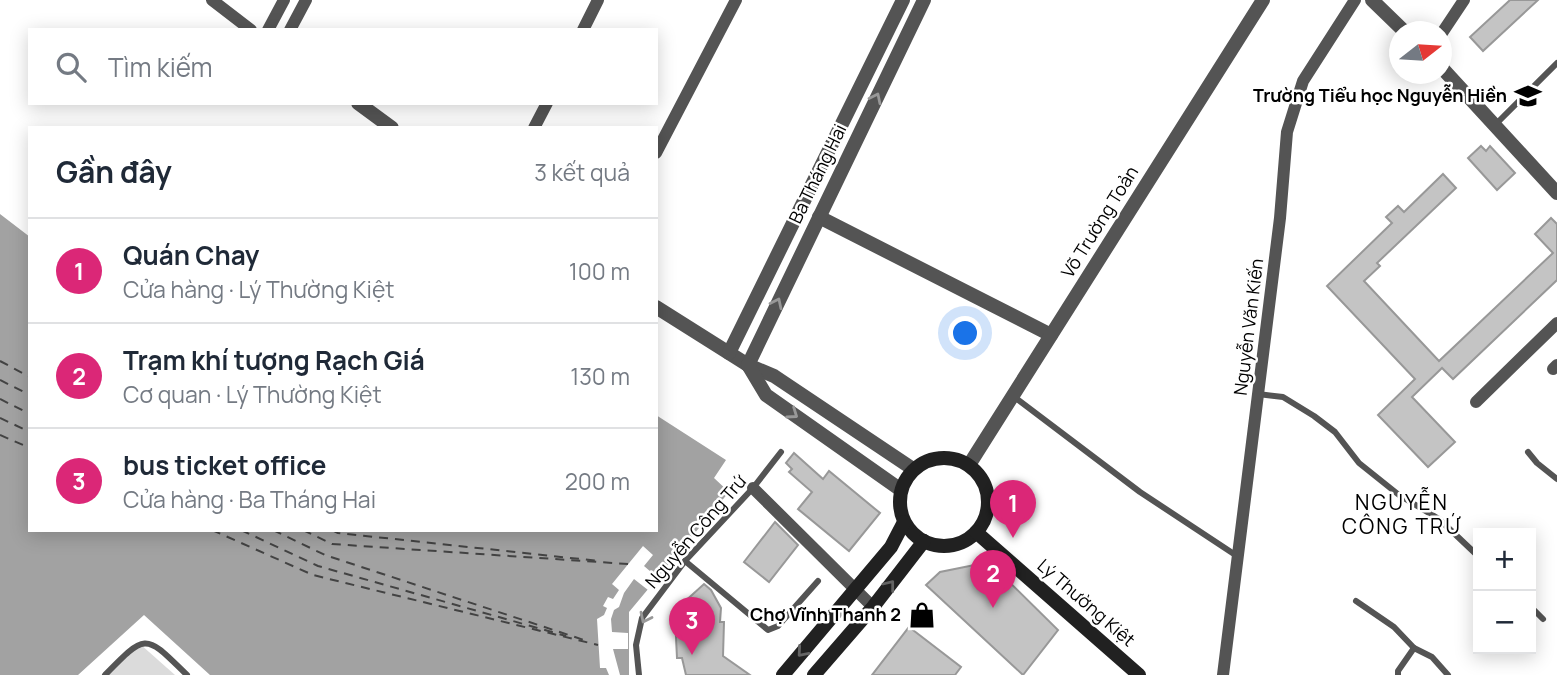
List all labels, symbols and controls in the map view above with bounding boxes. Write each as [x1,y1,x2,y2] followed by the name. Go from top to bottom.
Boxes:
[1389,21,1452,84] north arrow
[28,28,658,105] search box
[52,48,90,86] icon: search
[108,49,213,85] text: Tìm kiếm
[1513,81,1543,111] school or university icon: Trường Tiểu học Nguyễn Hiền
[1253,83,1507,107] place label: Trường Tiểu học Nguyễn Hiền
[868,93,882,105] one-way arrow
[783,120,851,227] street label: Ba Tháng Hai
[56,151,172,192] text: Gần đây
[534,156,630,188] text: 3 kết quả
[1055,161,1143,282] street label: Võ Trường Toản
[123,237,259,273] text: Quán Chay
[74,255,84,287] text: 1
[569,255,630,287] text: 100 m
[1228,257,1268,397] street label: Nguyễn Văn Kiến
[123,273,395,305] text: Cửa hàng · Lý Thường Kiệt
[769,298,783,310] one-way arrow
[948,316,982,350] your location
[123,342,425,378] text: Trạm khí tượng Rạch Giá
[72,360,86,392] text: 2
[570,360,630,392] text: 130 m
[123,378,382,410] text: Cơ quan · Lý Thường Kiệt
[785,406,798,418] one-way arrow
[123,447,326,483] text: bus ticket office
[72,465,86,497] text: 3
[565,465,630,497] text: 200 m
[639,469,752,593] street label: Nguyễn Công Trứ
[990,480,1036,538] pin: 1
[123,483,376,515] text: Cửa hàng · Ba Tháng Hai
[1342,486,1462,540] district label: NGUYỄN CÔNG TRỨ
[1473,528,1536,654] map controls
[1473,528,1536,591] button: +
[970,550,1016,608] pin: 2
[1033,553,1141,651] street label: Lý Thường Kiệt
[881,581,894,593] one-way arrow
[1473,591,1536,654] button: −
[669,597,715,655] pin: 3
[907,600,937,630] shop icon: Chợ Vĩnh Thanh 2
[750,602,901,626] place label: Chợ Vĩnh Thanh 2
[639,611,653,623] one-way arrow
[798,644,810,657] one-way arrow

